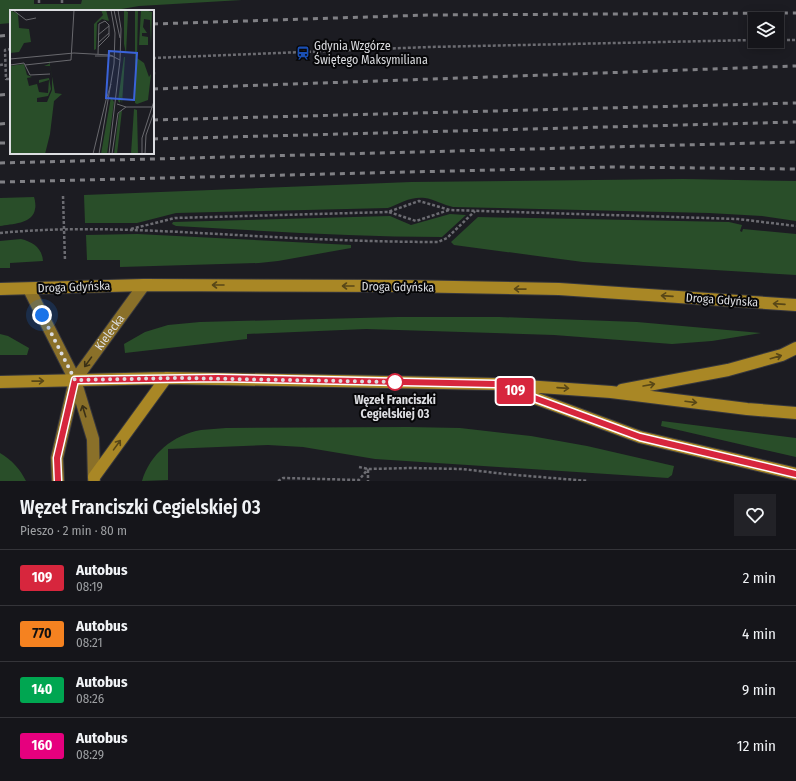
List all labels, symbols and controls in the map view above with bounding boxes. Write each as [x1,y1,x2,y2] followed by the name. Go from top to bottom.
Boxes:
[10,10,154,154] inset map
[748,12,784,48] map controls
[748,12,784,48] button: layers
[314,39,428,67] place label: Gdynia Wzgórze Świętego Maksymiliana
[295,45,311,61] station icon: Gdynia Wzgórze Świętego Maksymiliana
[37,279,111,295] street label: Droga Gdyńska
[362,279,435,295] street label: Droga Gdyńska
[212,281,225,289] one-way arrow
[342,282,355,290] one-way arrow
[514,285,527,293] one-way arrow
[685,290,759,310] street label: Droga Gdyńska
[661,293,674,300] one-way arrow
[773,300,786,307] one-way arrow
[32,305,52,325] your location
[92,312,127,353] street label: Kielecka
[769,353,782,360] one-way arrow
[84,356,92,367] one-way arrow
[386,373,404,391] marker: Węzeł Franciszki Cegielskiej 03
[31,377,44,385] one-way arrow
[492,378,538,404] line badge: 109
[642,380,655,388] one-way arrow
[505,382,525,399] text: 109
[556,385,569,392] one-way arrow
[354,393,436,421] place label: Węzeł Franciszki Cegielskiej 03
[684,398,697,406] one-way arrow
[80,405,87,418] one-way arrow
[113,440,121,451] one-way arrow
[734,494,776,536] button: heart
[20,496,261,519] text: Węzeł Franciszki Cegielskiej 03
[20,523,127,538] text: Pieszo · 2 min · 80 m
[76,561,127,579] text: Autobus
[32,569,52,586] text: 109
[743,569,776,587] text: 2 min
[76,579,103,594] text: 08:19
[76,617,127,635] text: Autobus
[32,625,52,642] text: 770
[742,625,776,643] text: 4 min
[76,635,103,650] text: 08:21
[76,673,127,691] text: Autobus
[32,681,52,698] text: 140
[742,681,776,699] text: 9 min
[76,691,104,706] text: 08:26
[76,729,127,747] text: Autobus
[32,737,52,754] text: 160
[737,737,776,755] text: 12 min
[76,747,104,762] text: 08:29

